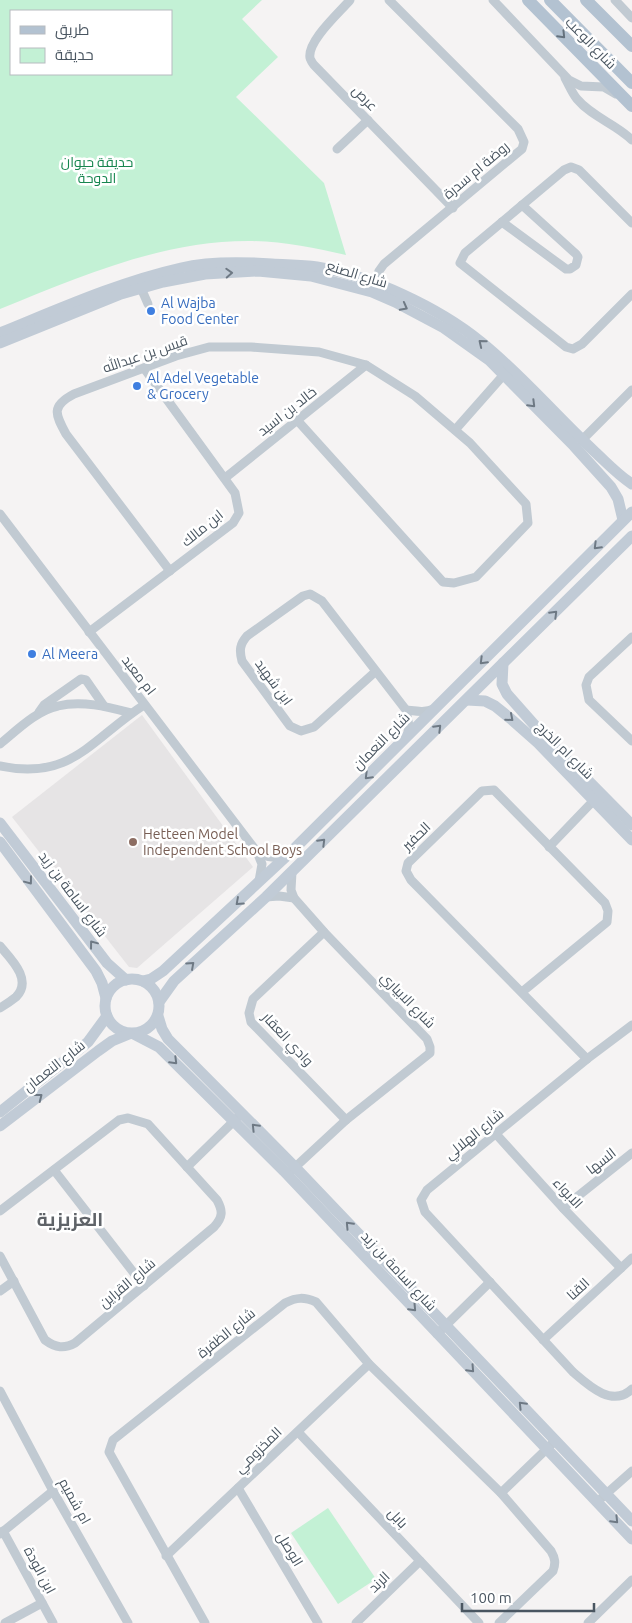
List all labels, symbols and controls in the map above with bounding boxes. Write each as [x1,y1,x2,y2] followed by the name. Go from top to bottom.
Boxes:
[10,10,172,75] legend
[562,14,620,73] street label: شارع الوعب
[55,21,89,40] text: طريق
[556,29,565,38] one-way arrow
[55,46,94,63] text: حديقة
[349,82,381,114] street label: عرص
[440,138,513,204] street label: روضة ام سدرة
[61,154,133,186] park label: حديقة حيوان الدوحة
[324,257,389,292] street label: شارع الصنع
[226,267,234,278] one-way arrow
[161,295,240,327] place label: Al Wajba Food Center
[399,300,408,310] one-way arrow
[145,305,157,317] marker: Al Wajba Food Center
[100,331,189,376] street label: قيس بن عبدالله
[479,341,488,349] one-way arrow
[147,370,259,402] place label: Al Adel Vegetable & Grocery
[131,380,143,392] marker: Al Adel Vegetable & Grocery
[254,383,320,439] street label: خالد بن اسيد
[526,398,535,407] one-way arrow
[178,506,226,550] street label: ابن مالك
[594,541,603,550] one-way arrow
[548,611,557,620] one-way arrow
[42,646,98,662] place label: Al Meera
[26,648,38,660] marker: Al Meera
[117,652,159,699] street label: ام معبد
[479,655,488,664] one-way arrow
[252,656,296,708] street label: ابن شهيد
[349,709,413,773] street label: شارع النعمان
[504,713,513,722] one-way arrow
[532,718,597,783] street label: شارع ام الخرج
[432,725,441,734] one-way arrow
[364,770,373,779] one-way arrow
[398,819,434,854] street label: الحفير
[143,826,302,858] place label: Hetteen Model Independent School Boys
[127,836,139,848] marker: Hetteen Model Independent School Boys
[317,839,326,848] one-way arrow
[35,848,110,940] street label: شارع اسامة بن زيد
[23,875,32,885] one-way arrow
[235,896,244,905] one-way arrow
[90,941,98,950] one-way arrow
[186,962,195,971] one-way arrow
[375,969,439,1034] street label: شارع الابياري
[256,1008,317,1072] street label: وادي العقار
[20,1037,89,1096] street label: شارع النعمان
[168,1056,177,1065] one-way arrow
[33,1094,42,1102] one-way arrow
[441,1105,509,1166] street label: شارع الهلالي
[252,1123,261,1132] one-way arrow
[583,1145,619,1177] street label: السها
[550,1174,586,1212] street label: الابواء
[37,1208,103,1231] district label: العزيزية
[346,1221,355,1230] one-way arrow
[357,1228,440,1315] street label: شارع اسامة بن زيد
[96,1255,159,1312] street label: شارع القراين
[563,1275,593,1303] street label: القنا
[407,1302,416,1311] one-way arrow
[194,1305,259,1362] street label: شارع الظفرة
[465,1363,474,1372] one-way arrow
[519,1402,528,1411] one-way arrow
[231,1424,287,1479] street label: المخزومي
[54,1475,94,1528] street label: ام شميم
[385,1505,411,1531] street label: بابل
[609,1515,618,1524] one-way arrow
[274,1529,306,1569] street label: الوصل
[21,1544,59,1596] street label: ابن الودة
[365,1568,393,1596] street label: الرند
[462,1580,594,1612] scale bar
[470,1589,512,1606] text: 100 m

